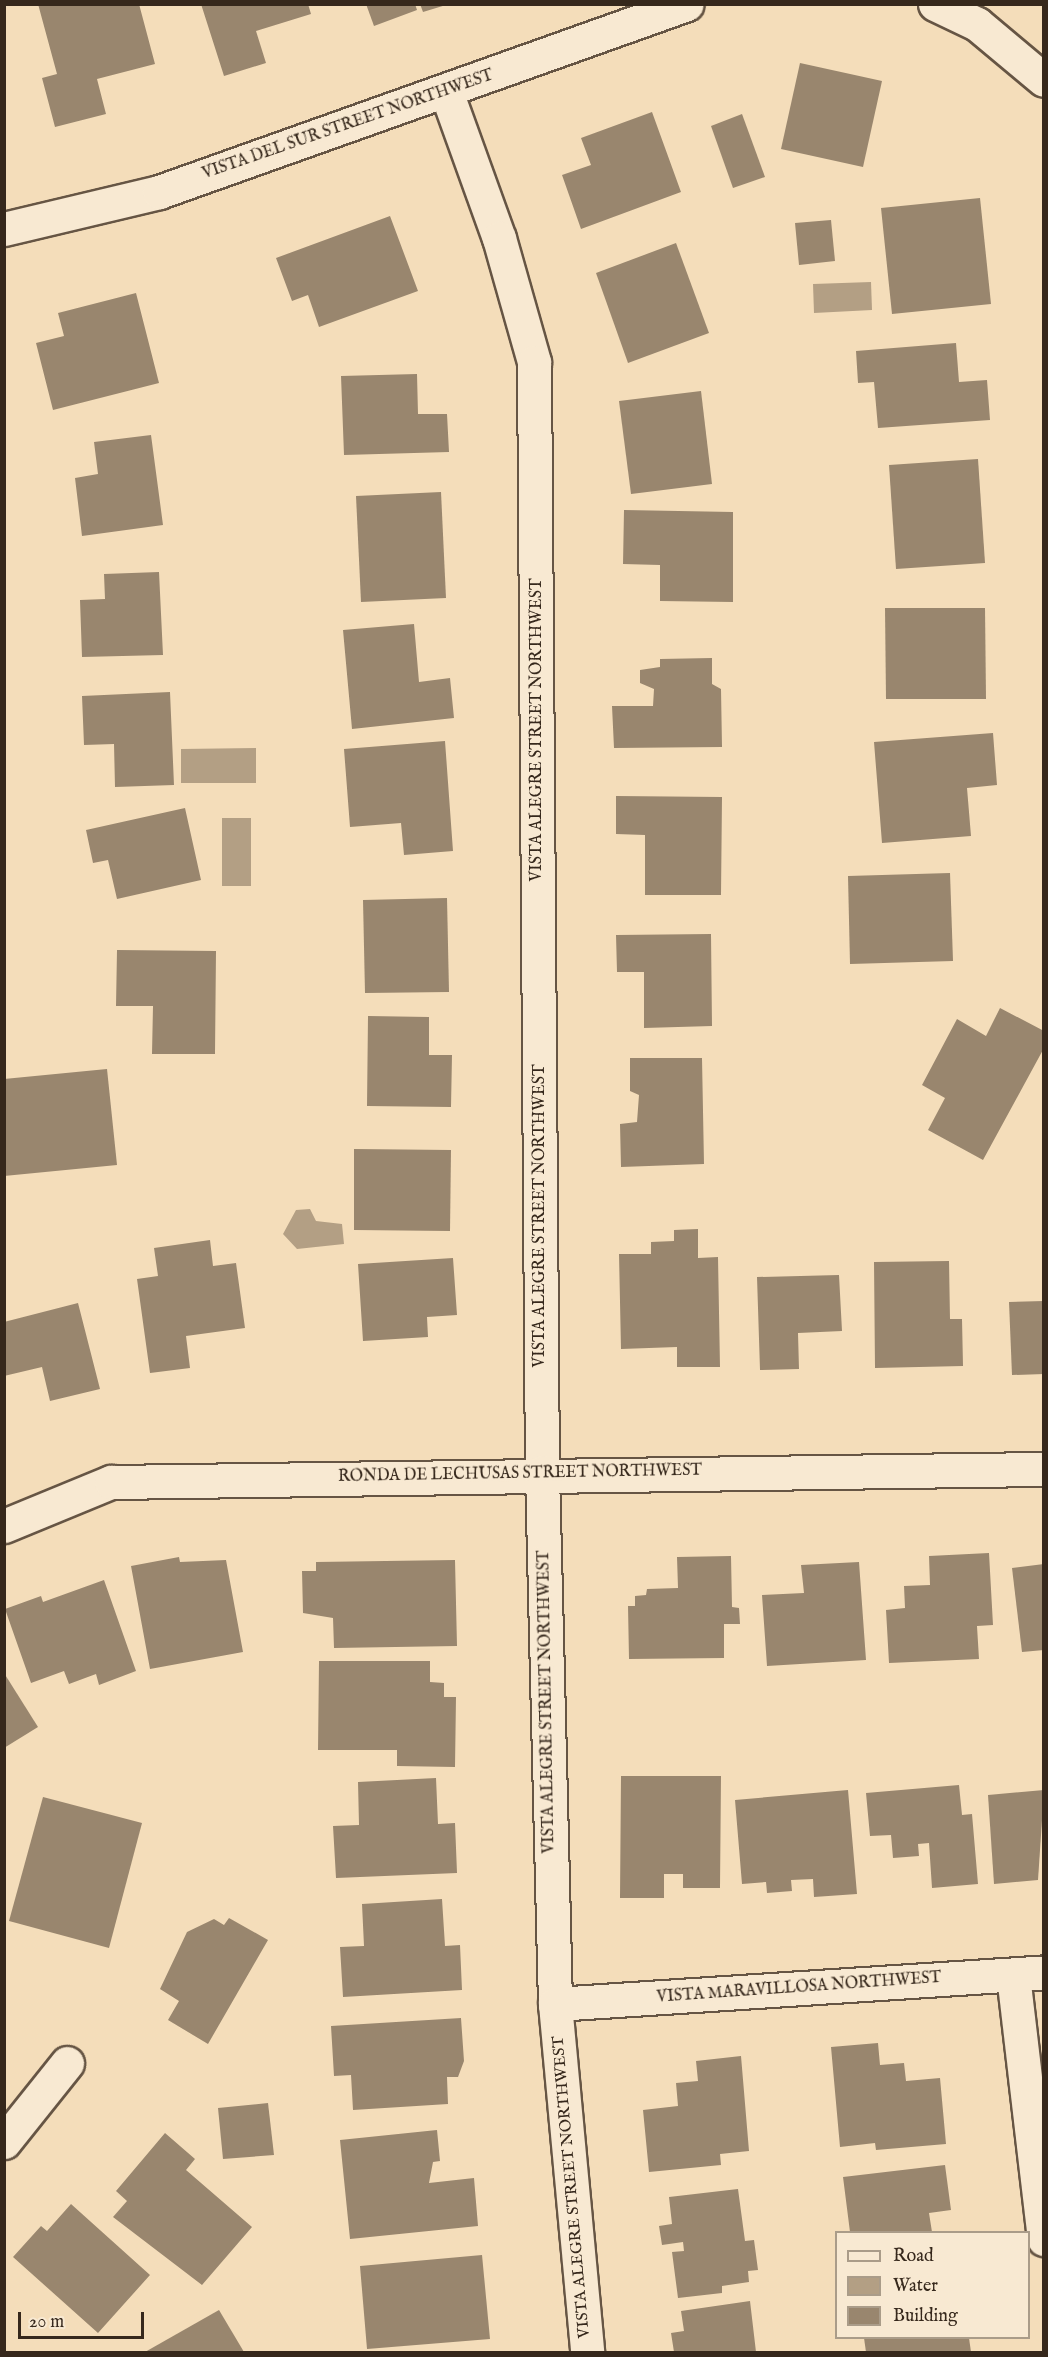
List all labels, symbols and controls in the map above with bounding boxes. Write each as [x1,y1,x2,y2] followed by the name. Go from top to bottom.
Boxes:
[200,66,496,184] street label: VISTA DEL SUR STREET NORTHWEST
[527,578,547,882] street label: VISTA ALEGRE STREET NORTHWEST
[530,1064,550,1368] street label: VISTA ALEGRE STREET NORTHWEST
[338,1461,702,1487] street label: RONDA DE LECHUSAS STREET NORTHWEST
[535,1550,559,1854] street label: VISTA ALEGRE STREET NORTHWEST
[656,1968,942,2008] street label: VISTA MARAVILLOSA NORTHWEST
[549,2035,595,2339] street label: VISTA ALEGRE STREET NORTHWEST
[835,2231,1030,2339] legend
[893,2245,934,2268] text: Road
[893,2275,938,2298] text: Water
[21,2300,147,2338] scale bar
[893,2305,958,2328] text: Building
[29,2311,64,2334] text: 20 m

